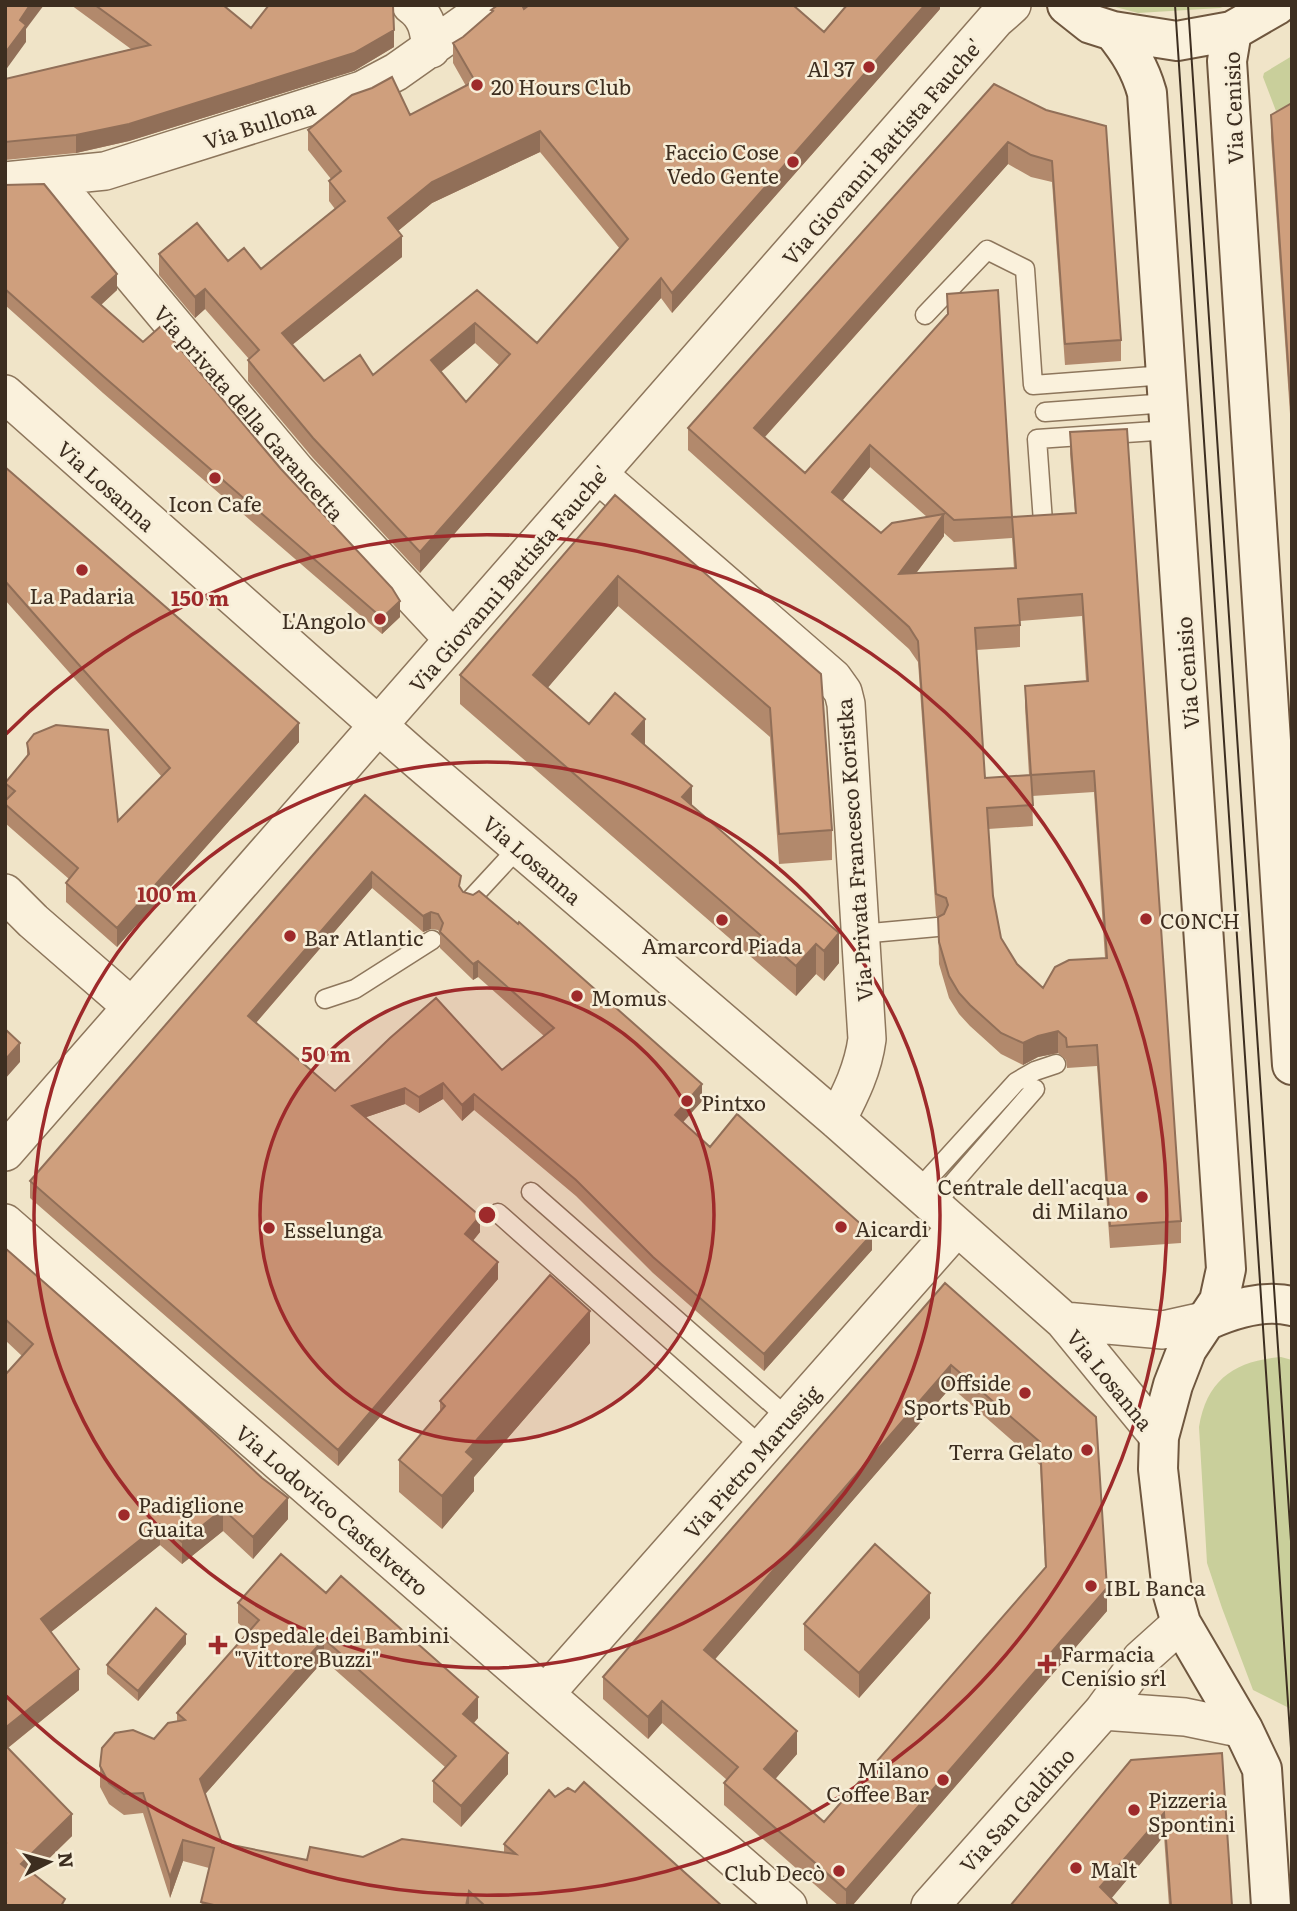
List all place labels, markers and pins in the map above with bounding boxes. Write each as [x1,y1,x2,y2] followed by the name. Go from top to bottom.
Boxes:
[807,52,855,83] place label: Al 37
[861,59,877,75] marker: Al 37
[491,70,631,101] place label: 20 Hours Club
[469,77,485,93] marker: 20 Hours Club
[664,135,779,190] place label: Faccio Cose Vedo Gente
[785,154,801,170] marker: Faccio Cose Vedo Gente
[207,470,223,486] marker: Icon Cafe
[168,487,262,518] place label: Icon Cafe
[74,562,90,578] marker: La Padaria
[30,579,135,610] place label: La Padaria
[281,604,366,635] place label: L'Angolo
[372,611,388,627] marker: L'Angolo
[1160,904,1240,935] place label: CONCH
[1138,911,1154,927] marker: CONCH
[714,912,730,928] marker: Amarcord Piada
[304,921,423,952] place label: Bar Atlantic
[282,928,298,944] marker: Bar Atlantic
[642,929,803,960] place label: Amarcord Piada
[591,981,666,1012] place label: Momus
[569,988,585,1004] marker: Momus
[701,1086,766,1117] place label: Pintxo
[679,1093,695,1109] marker: Pintxo
[938,1170,1129,1225] place label: Centrale dell'acqua di Milano
[1134,1189,1150,1205] marker: Centrale dell'acqua di Milano
[475,1203,499,1227] centre of rings
[855,1212,929,1243] place label: Aicardi
[283,1213,383,1244] place label: Esselunga
[833,1219,849,1235] marker: Aicardi
[261,1220,277,1236] marker: Esselunga
[903,1366,1011,1421] place label: Offside Sports Pub
[1017,1385,1033,1401] marker: Offside Sports Pub
[948,1435,1073,1466] place label: Terra Gelato
[1079,1442,1095,1458] marker: Terra Gelato
[138,1488,244,1543] place label: Padiglione Guaita
[116,1507,132,1523] marker: Padiglione Guaita
[1105,1571,1206,1602] place label: IBL Banca
[1083,1578,1099,1594] marker: IBL Banca
[234,1618,449,1673] place label: Ospedale dei Bambini "Vittore Buzzi"
[208,1635,228,1655] marker: Ospedale dei Bambini "Vittore Buzzi"
[1061,1637,1166,1692] place label: Farmacia Cenisio srl
[1039,1656,1055,1672] marker: Farmacia Cenisio srl
[826,1753,929,1808] place label: Milano Coffee Bar
[935,1772,951,1788] marker: Milano Coffee Bar
[1148,1783,1235,1838] place label: Pizzeria Spontini
[1126,1802,1142,1818] marker: Pizzeria Spontini
[1090,1853,1138,1884] place label: Malt
[724,1856,825,1887] place label: Club Decò
[1068,1860,1084,1876] marker: Malt
[831,1863,847,1879] marker: Club Decò

